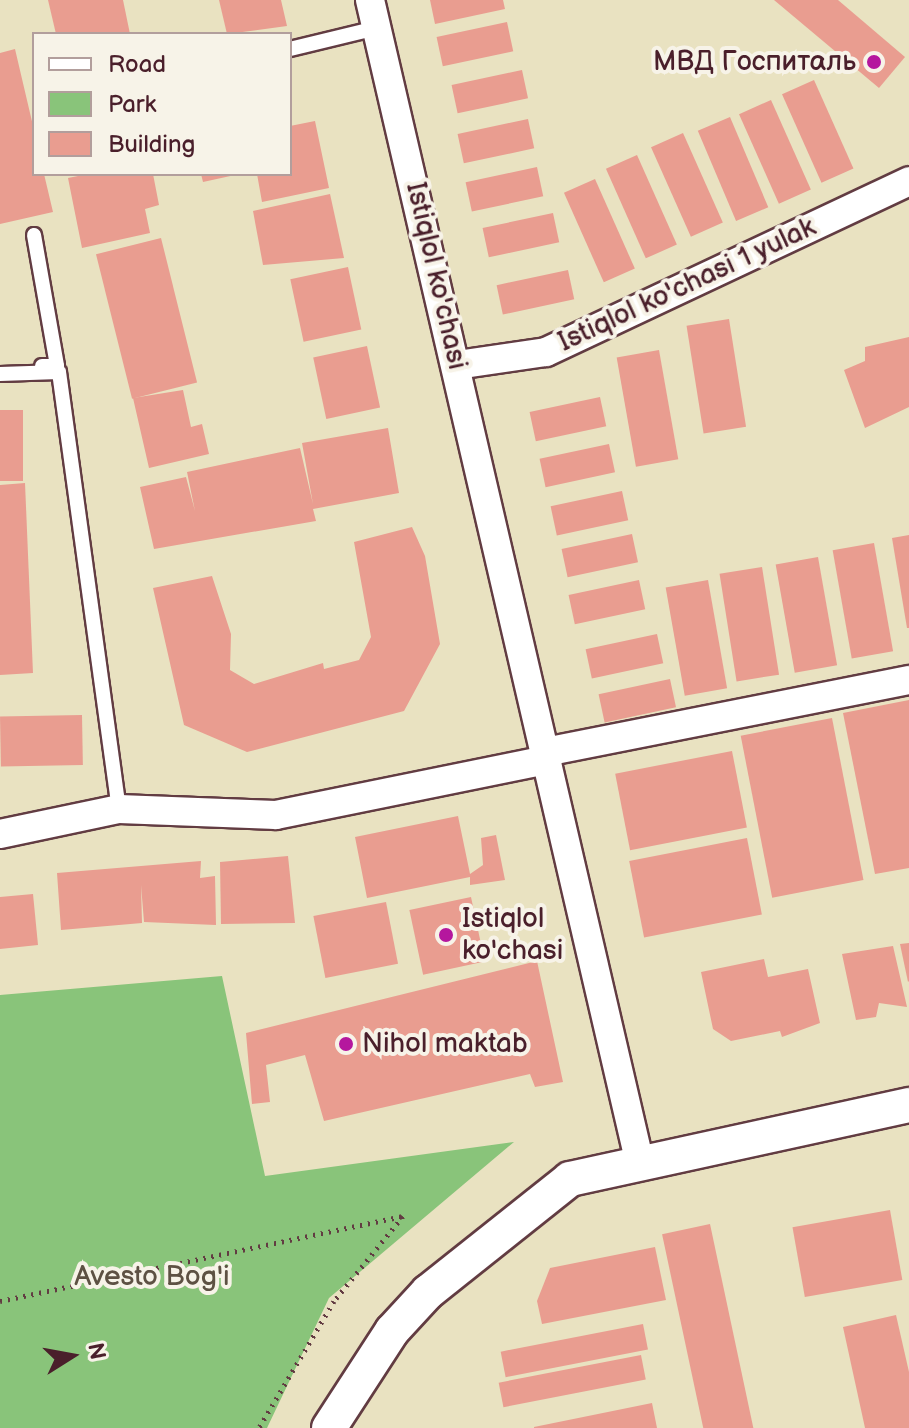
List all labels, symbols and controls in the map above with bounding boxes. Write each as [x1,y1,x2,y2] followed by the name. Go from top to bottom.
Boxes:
[32,32,292,176] legend
[653,45,856,79] place label: МВД Госпиталь
[108,50,166,79] text: Road
[863,51,885,73] marker: МВД Госпиталь
[108,90,156,119] text: Park
[108,130,195,159] text: Building
[398,179,474,373] street label: Istiqlol ko'chasi
[553,210,821,360] street label: Istiqlol ko'chasi 1 yulak
[462,902,563,968] place label: Istiqlol ko'chasi
[437,926,455,944] marker: Istiqlol ko'chasi
[362,1027,528,1061] place label: Nihol maktab
[337,1035,355,1053] marker: Nihol maktab
[74,1260,230,1294] park label: Avesto Bog'i
[32,1316,112,1396] north arrow
[81,1341,111,1362] text: N

